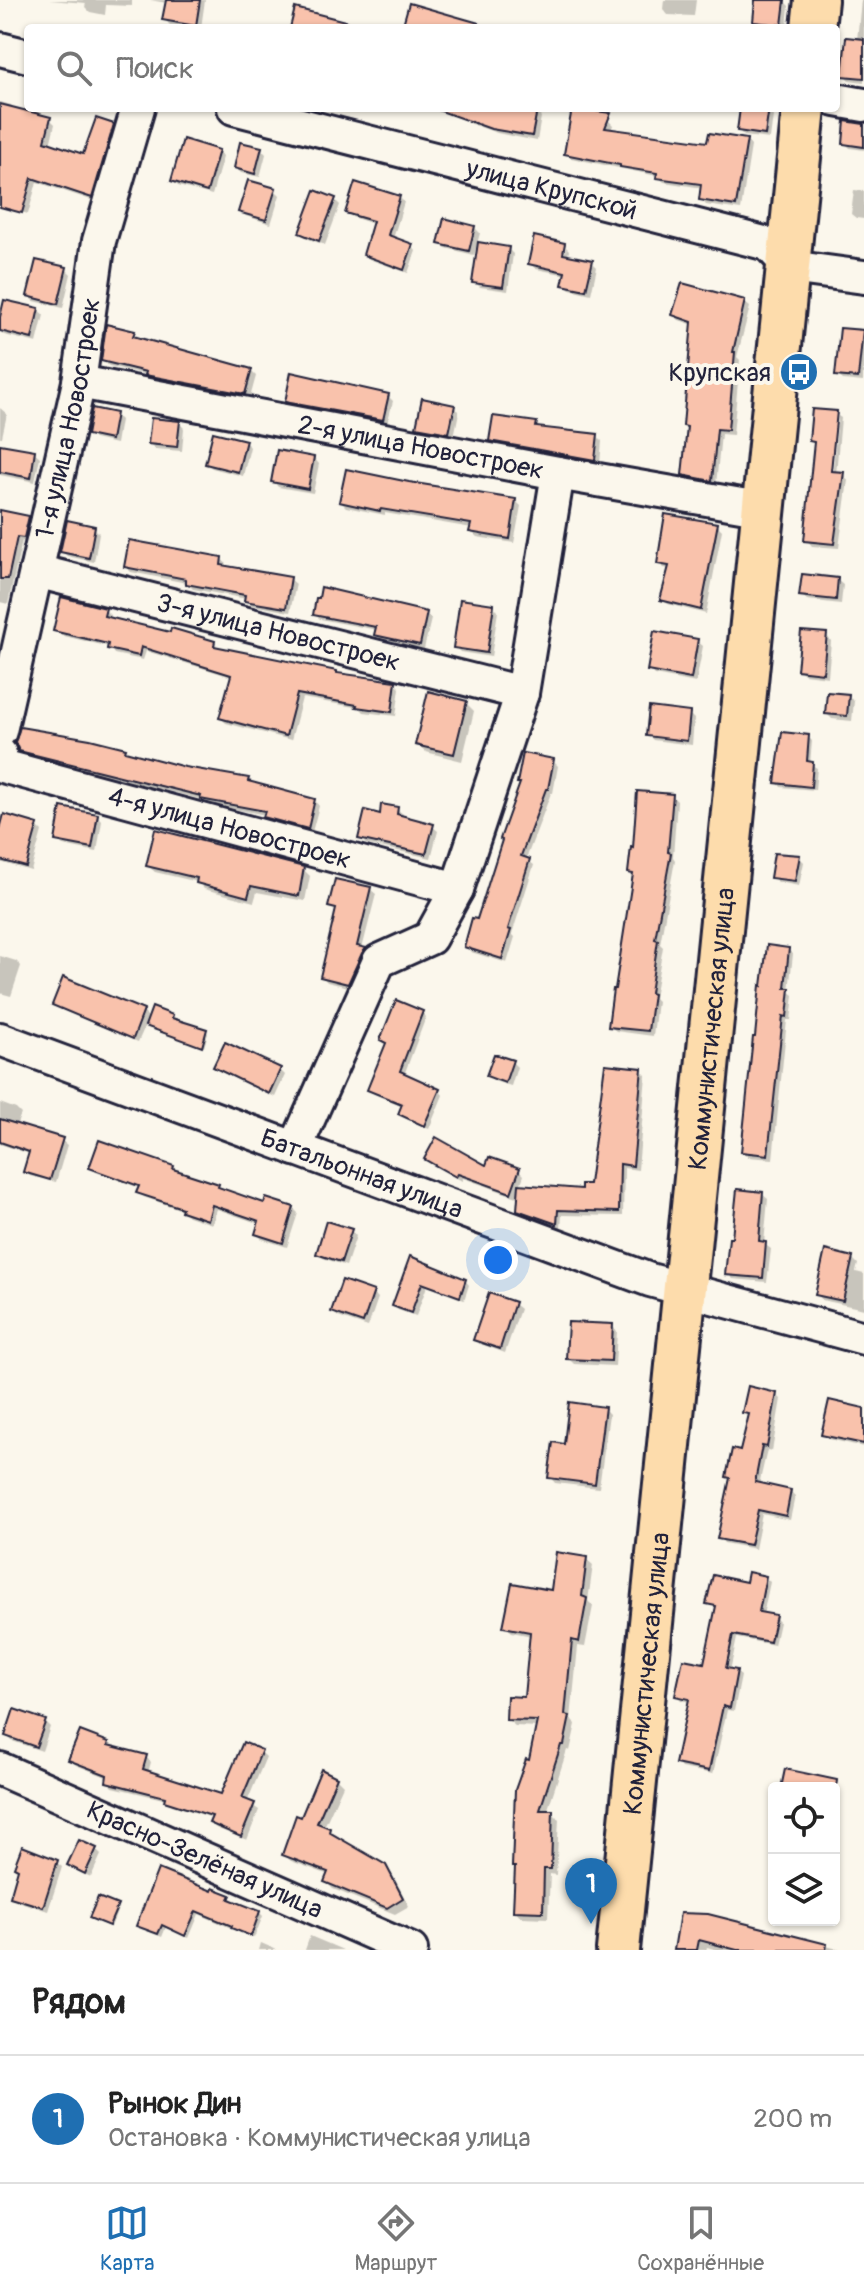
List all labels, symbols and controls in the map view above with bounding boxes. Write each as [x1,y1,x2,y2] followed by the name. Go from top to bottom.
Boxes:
[24,24,840,112] search box
[52,46,96,90] icon: search
[116,50,194,87] text: Поиск
[462,153,640,227] street label: улица Крупской
[29,296,108,542] street label: 1-я улица Новостроек
[778,351,820,393] bus stop icon: Крупская
[669,357,771,389] place label: Крупская
[295,409,546,487] street label: 2-я улица Новостроек
[153,587,403,679] street label: 3-я улица Новостроек
[105,780,354,877] street label: 4-я улица Новостроек
[682,886,742,1171] street label: Коммунистическая улица
[256,1122,467,1226] street label: Батальонная улица
[478,1240,518,1280] your location
[617,1531,677,1816] street label: Коммунистическая улица
[768,1782,840,1926] map controls
[768,1782,840,1854] button: locate
[82,1794,328,1926] street label: Красно-Зелёная улица
[768,1854,840,1926] button: layers
[565,1858,617,1924] pin: 1
[32,1981,126,2024] text: Рядом
[108,2085,242,2122] text: Рынок Дин
[53,2103,63,2135] text: 1
[753,2103,832,2135] text: 200 m
[108,2122,531,2154] text: Остановка · Коммунистическая улица
[100,2201,155,2277] tab: Карта
[354,2201,437,2277] tab: Маршрут
[637,2201,764,2277] tab: Сохранённые

